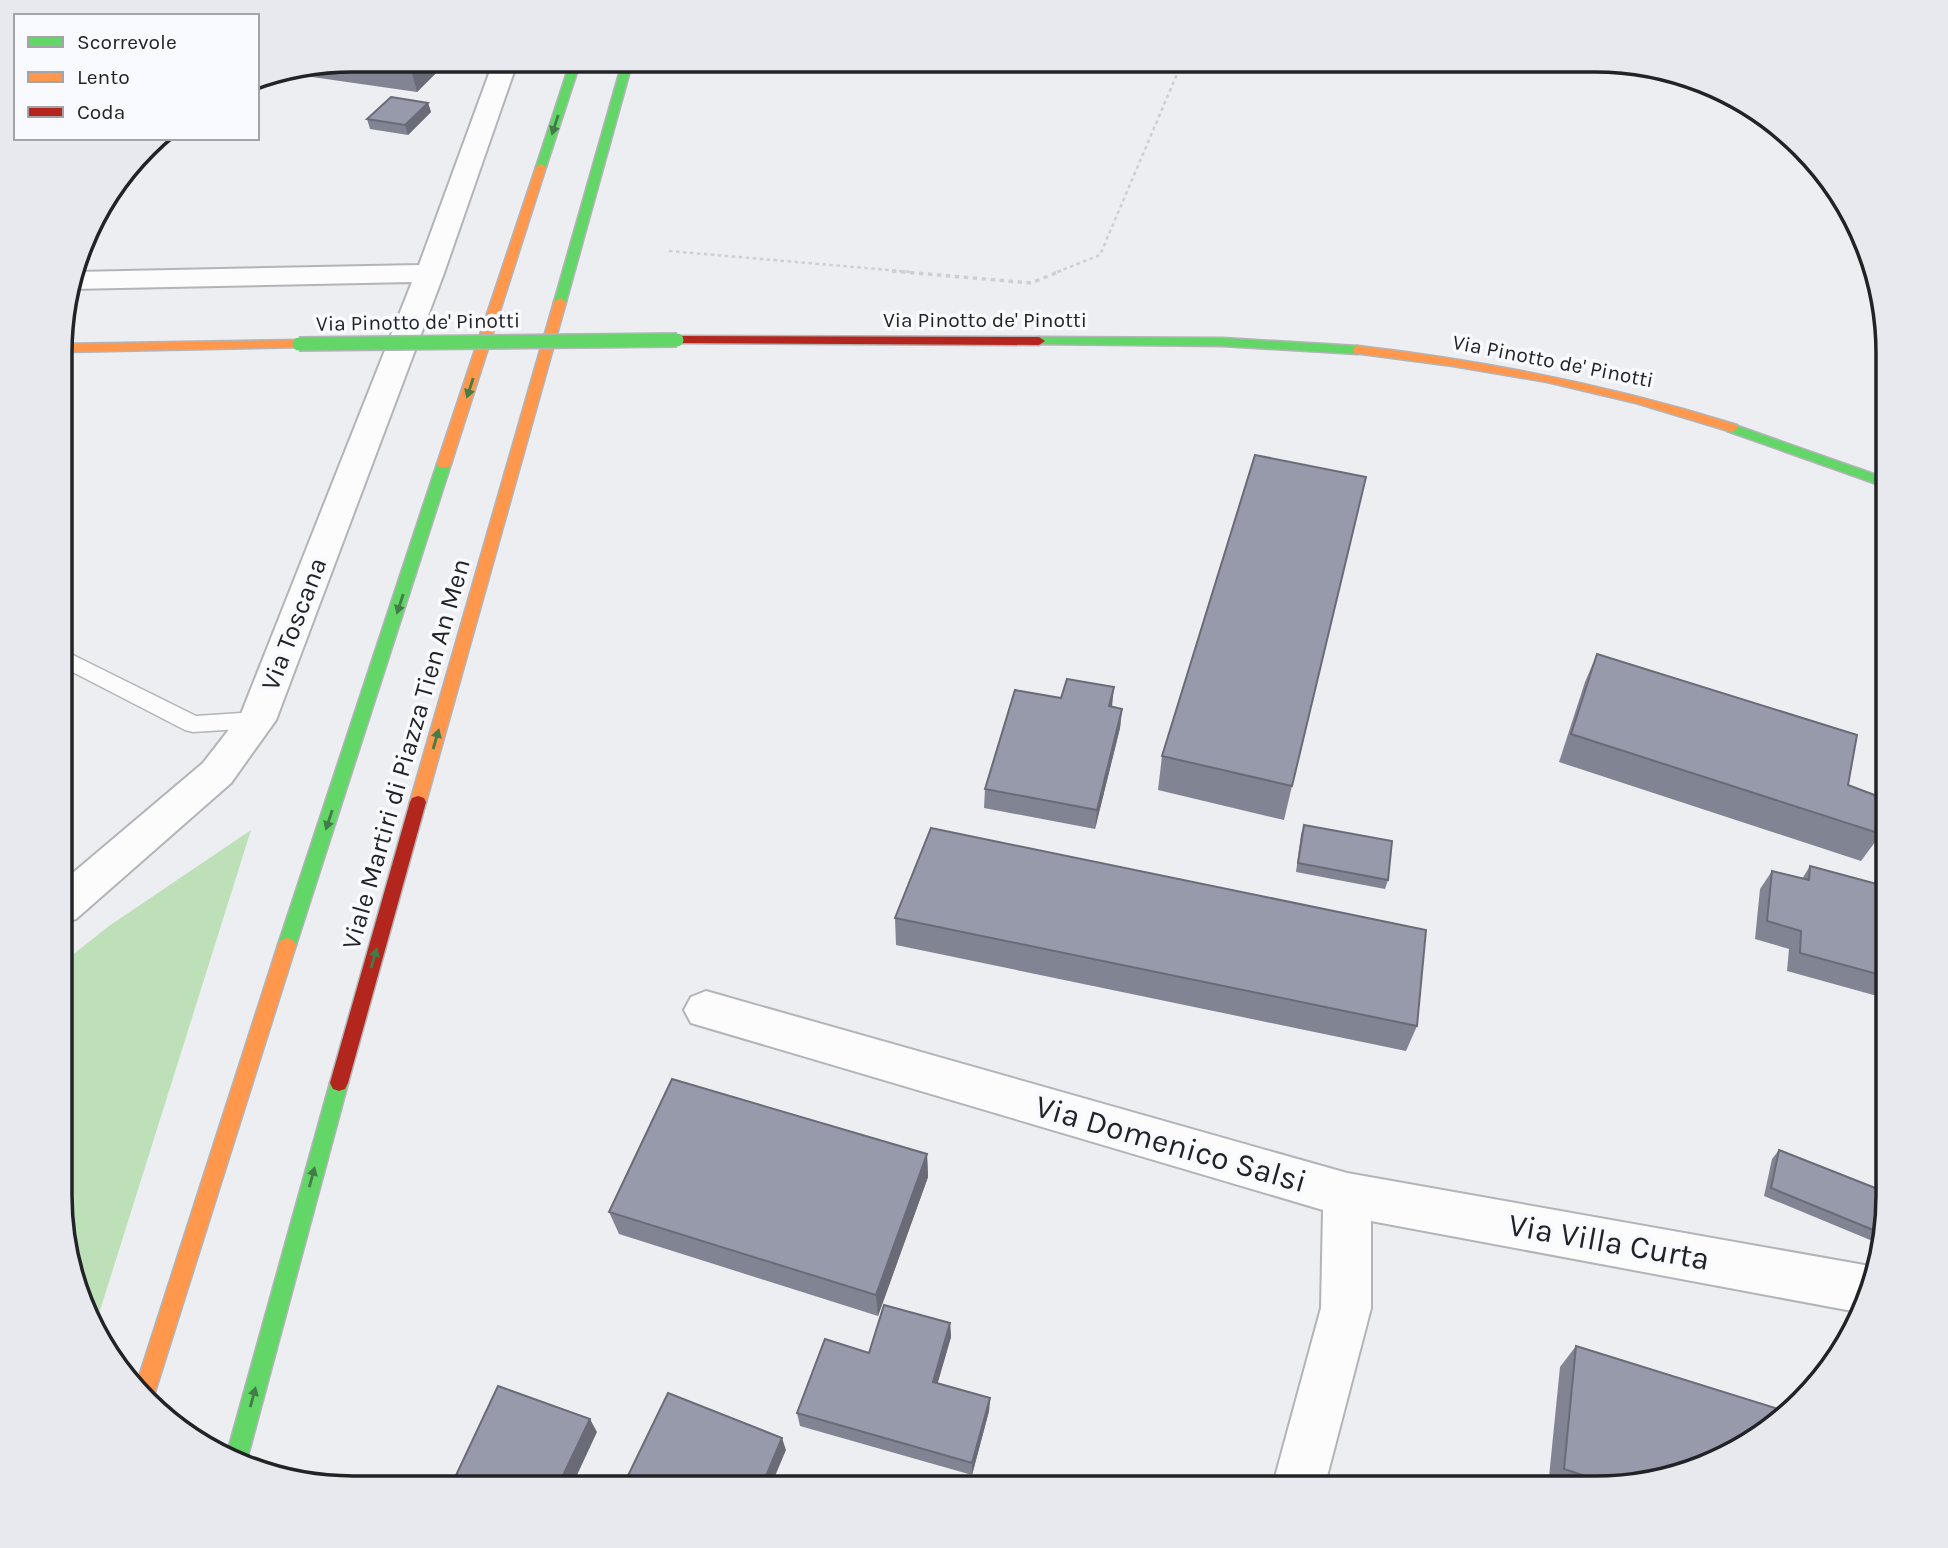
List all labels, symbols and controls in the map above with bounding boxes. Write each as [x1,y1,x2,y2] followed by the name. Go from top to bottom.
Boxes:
[14,14,259,140] legend
[77,30,177,54] text: Scorrevole
[77,65,130,89] text: Lento
[77,100,125,124] text: Coda
[549,114,560,135] one-way arrow
[316,308,520,336] street label: Via Pinotto de' Pinotti
[883,308,1087,332] street label: Via Pinotto de' Pinotti
[1451,330,1655,392] street label: Via Pinotto de' Pinotti
[464,377,475,398] one-way arrow
[255,553,333,695] street label: Via Toscana
[335,555,477,953] street label: Viale Martiri di Piazza Tien An Men
[394,594,405,615] one-way arrow
[431,729,441,750] one-way arrow
[324,810,334,831] one-way arrow
[369,947,380,969] one-way arrow
[1031,1088,1311,1200] street label: Via Domenico Salsi
[307,1166,318,1188] one-way arrow
[1506,1206,1712,1278] street label: Via Villa Curta
[248,1386,259,1408] one-way arrow

